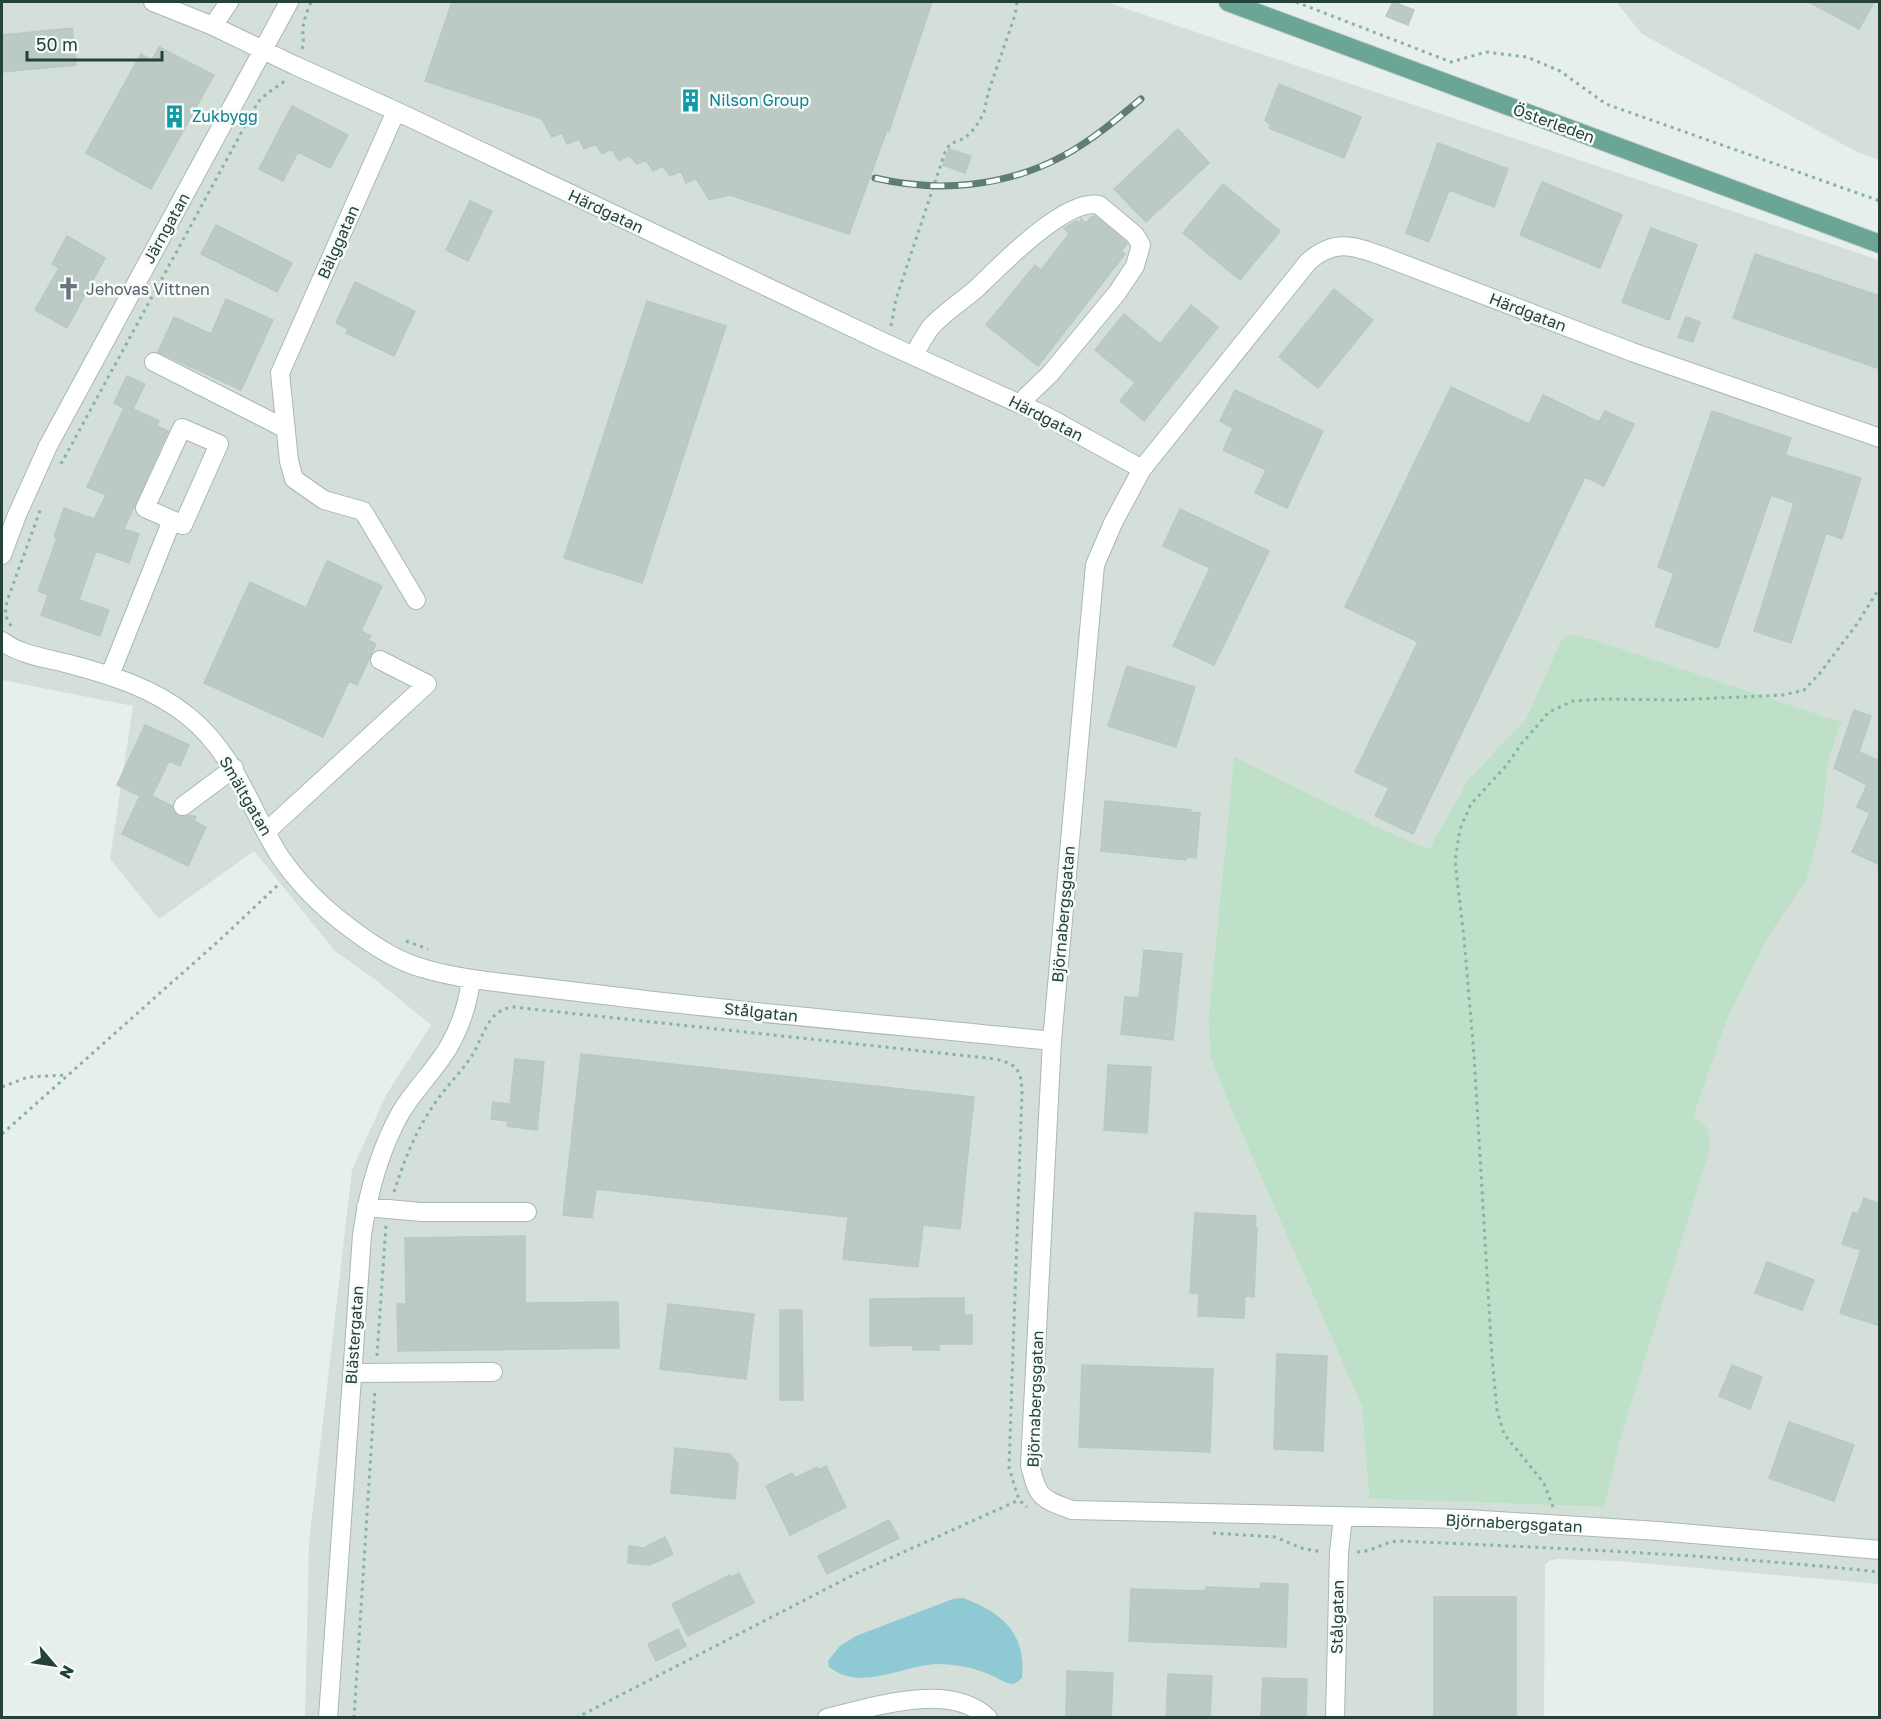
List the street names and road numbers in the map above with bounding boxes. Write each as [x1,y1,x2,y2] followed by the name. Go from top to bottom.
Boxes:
[1510,99,1598,147] street label: Österleden
[565,185,647,237] street label: Härdgatan
[138,189,194,267] street label: Järngatan
[313,202,363,282] street label: Bälggatan
[1487,288,1569,336] street label: Härdgatan
[1005,391,1087,445] street label: Härdgatan
[215,753,277,839] street label: Smältgatan
[1047,845,1079,983] street label: Björnabergsgatan
[723,998,799,1026] street label: Stålgatan
[341,1285,367,1385] street label: Blästergatan
[1023,1330,1047,1468] street label: Björnabergsgatan
[1445,1509,1583,1537] street label: Björnabergsgatan
[1326,1580,1348,1654] street label: Stålgatan

